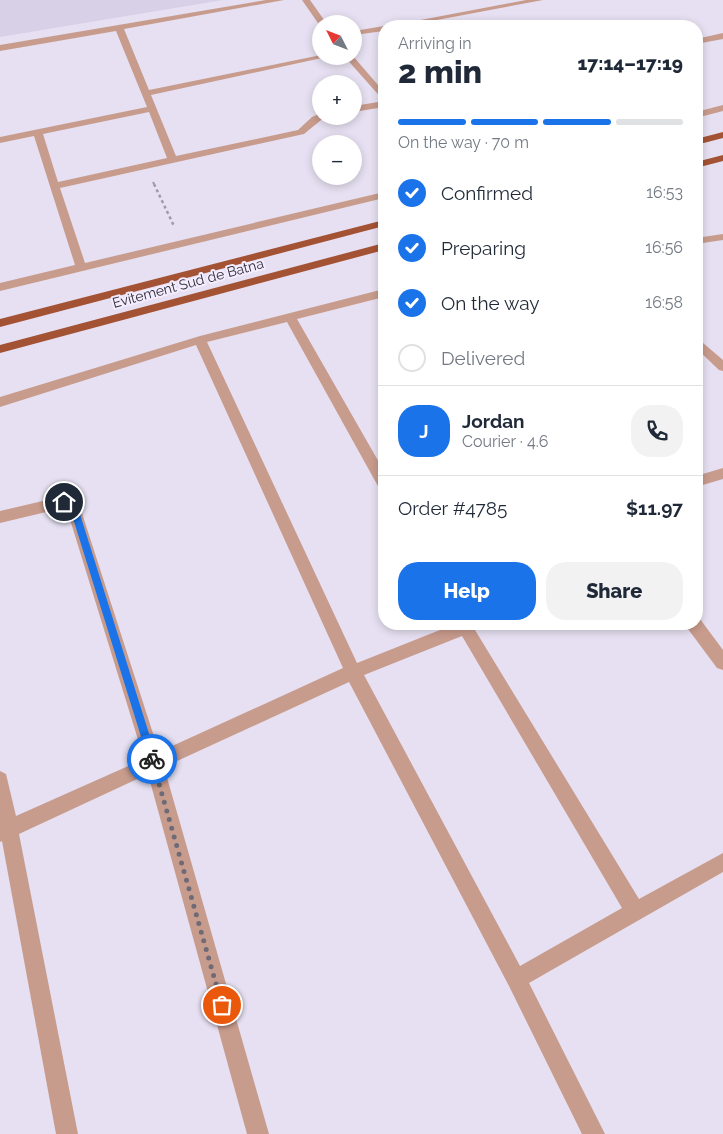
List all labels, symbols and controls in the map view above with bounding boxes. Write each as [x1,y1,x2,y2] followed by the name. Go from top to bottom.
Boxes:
[312,15,362,65] north arrow
[312,15,362,185] map controls
[398,34,472,53] text: Arriving in
[577,52,683,74] text: 17:14–17:19
[398,53,482,90] text: 2 min
[312,75,362,125] button: +
[398,133,529,152] text: On the way · 70 m
[312,135,362,185] button: −
[398,179,426,207] icon: check
[441,182,533,204] text: Confirmed
[646,183,683,202] text: 16:53
[398,234,426,262] icon: check
[441,237,526,259] text: Preparing
[645,238,683,257] text: 16:56
[111,255,265,311] street label: Evitement Sud de Batna
[398,289,426,317] icon: check
[441,292,540,314] text: On the way
[645,293,683,312] text: 16:58
[441,347,525,369] text: Delivered
[631,405,683,457] button: phone
[462,410,525,432] text: Jordan
[419,420,429,442] text: J
[462,432,548,451] text: Courier · 4.6
[43,481,85,523] pin
[50,488,78,516] icon: home
[398,497,507,519] text: Order #4785
[626,497,683,519] text: $11.97
[398,562,536,620] button: Help
[546,562,683,620] button: Share
[127,734,177,784] courier
[138,745,166,773] icon: bike
[201,984,243,1026] pin
[208,991,236,1019] icon: bag

